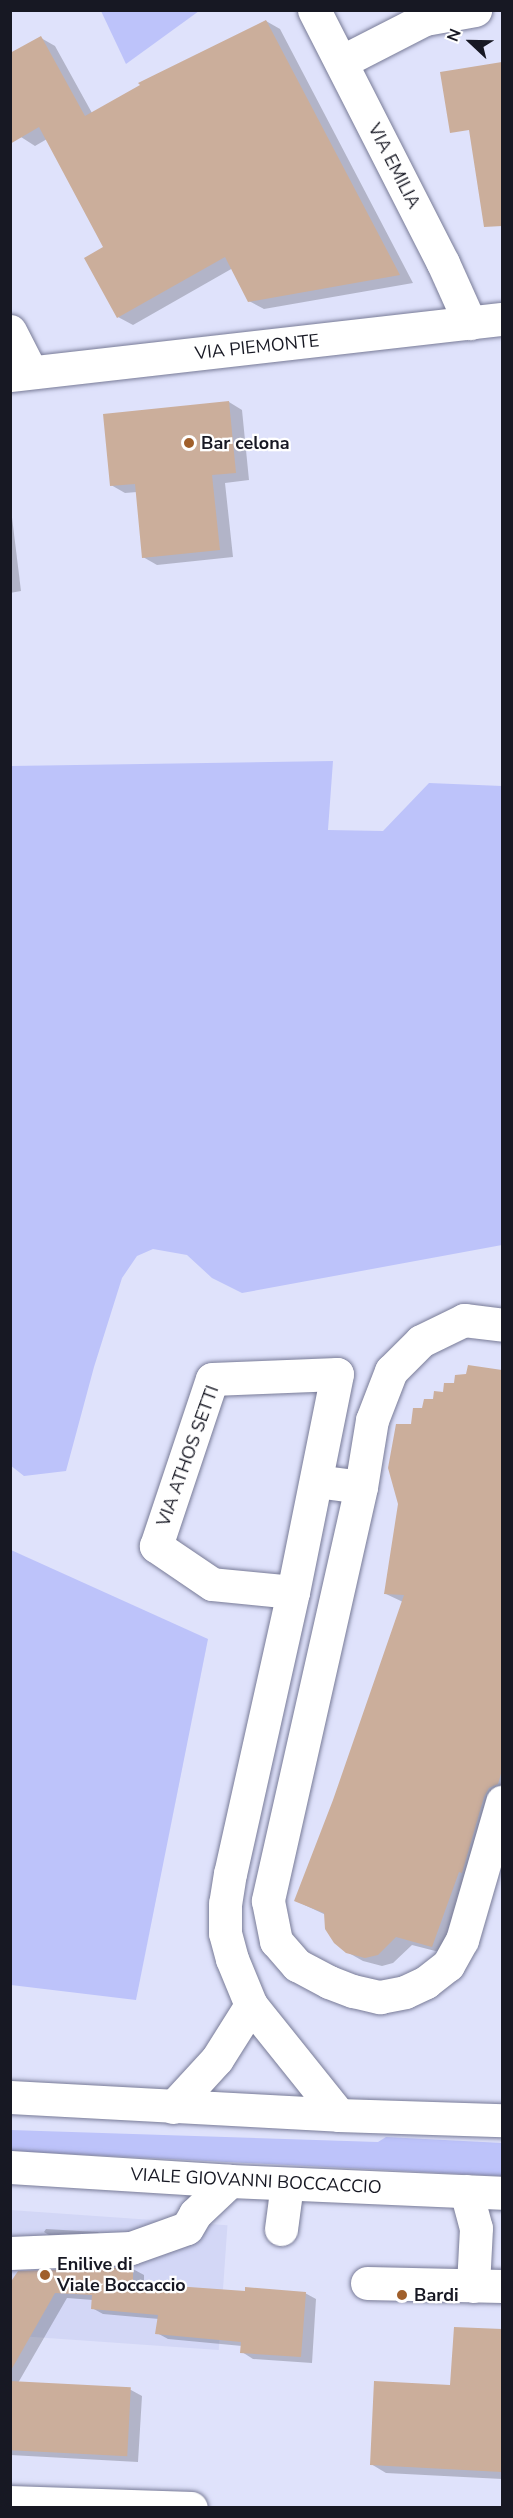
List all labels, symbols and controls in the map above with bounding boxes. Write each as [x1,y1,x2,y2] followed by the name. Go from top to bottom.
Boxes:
[441,12,501,72] north arrow
[442,26,467,45] text: N
[363,120,425,212] street label: VIA EMILIA
[194,330,320,364] street label: VIA PIEMONTE
[201,432,290,454] place label: Bar celona
[182,436,196,450] marker: Bar celona
[152,1383,224,1529] street label: VIA ATHOS SETTI
[130,2164,382,2198] street label: VIALE GIOVANNI BOCCACCIO
[57,2254,186,2296] place label: Enilive di Viale Boccaccio
[38,2268,52,2282] marker: Enilive di Viale Boccaccio
[414,2284,459,2306] place label: Bardi
[395,2288,409,2302] marker: Bardi

